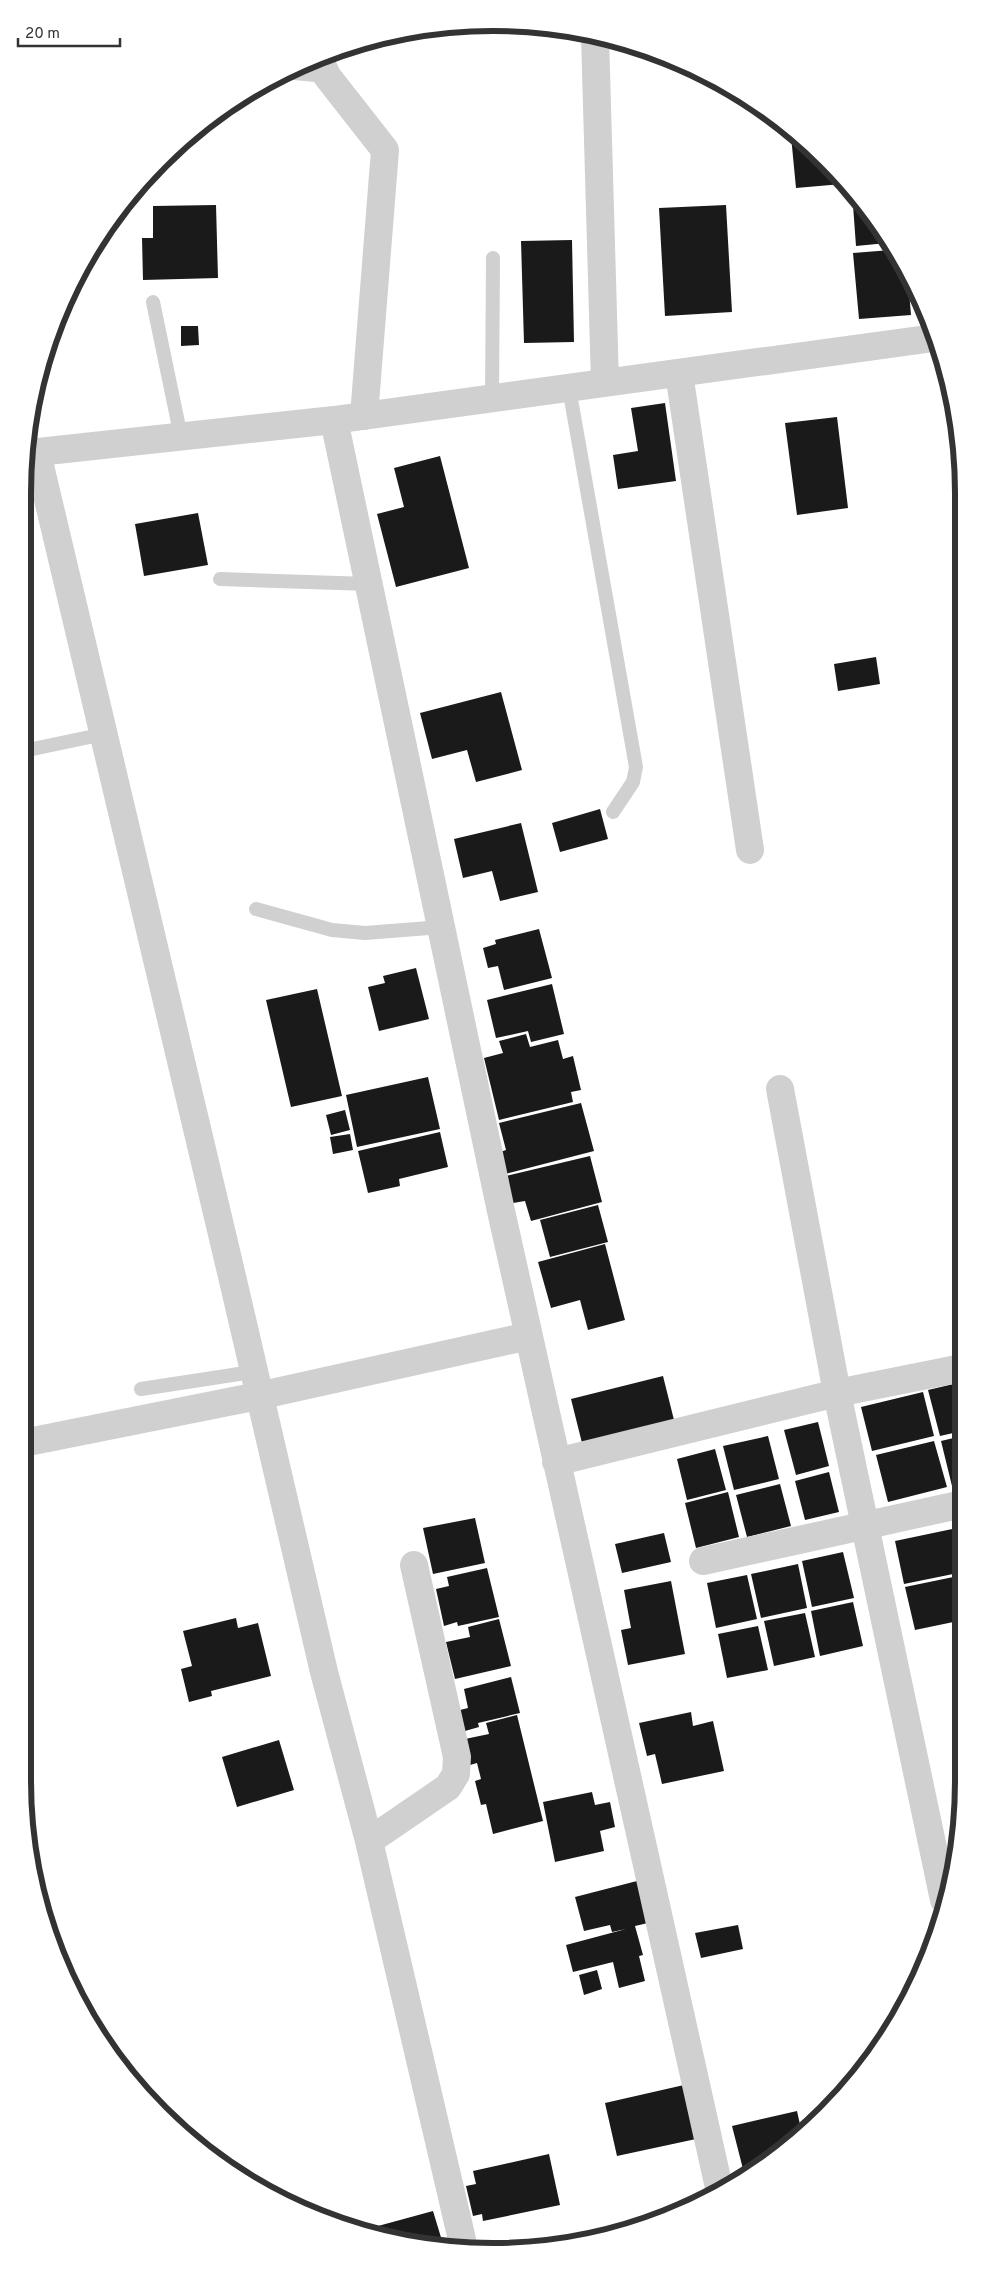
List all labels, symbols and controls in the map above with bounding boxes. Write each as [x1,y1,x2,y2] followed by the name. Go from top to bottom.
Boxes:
[18,15,120,47] scale bar
[25,25,60,44] text: 20 m

